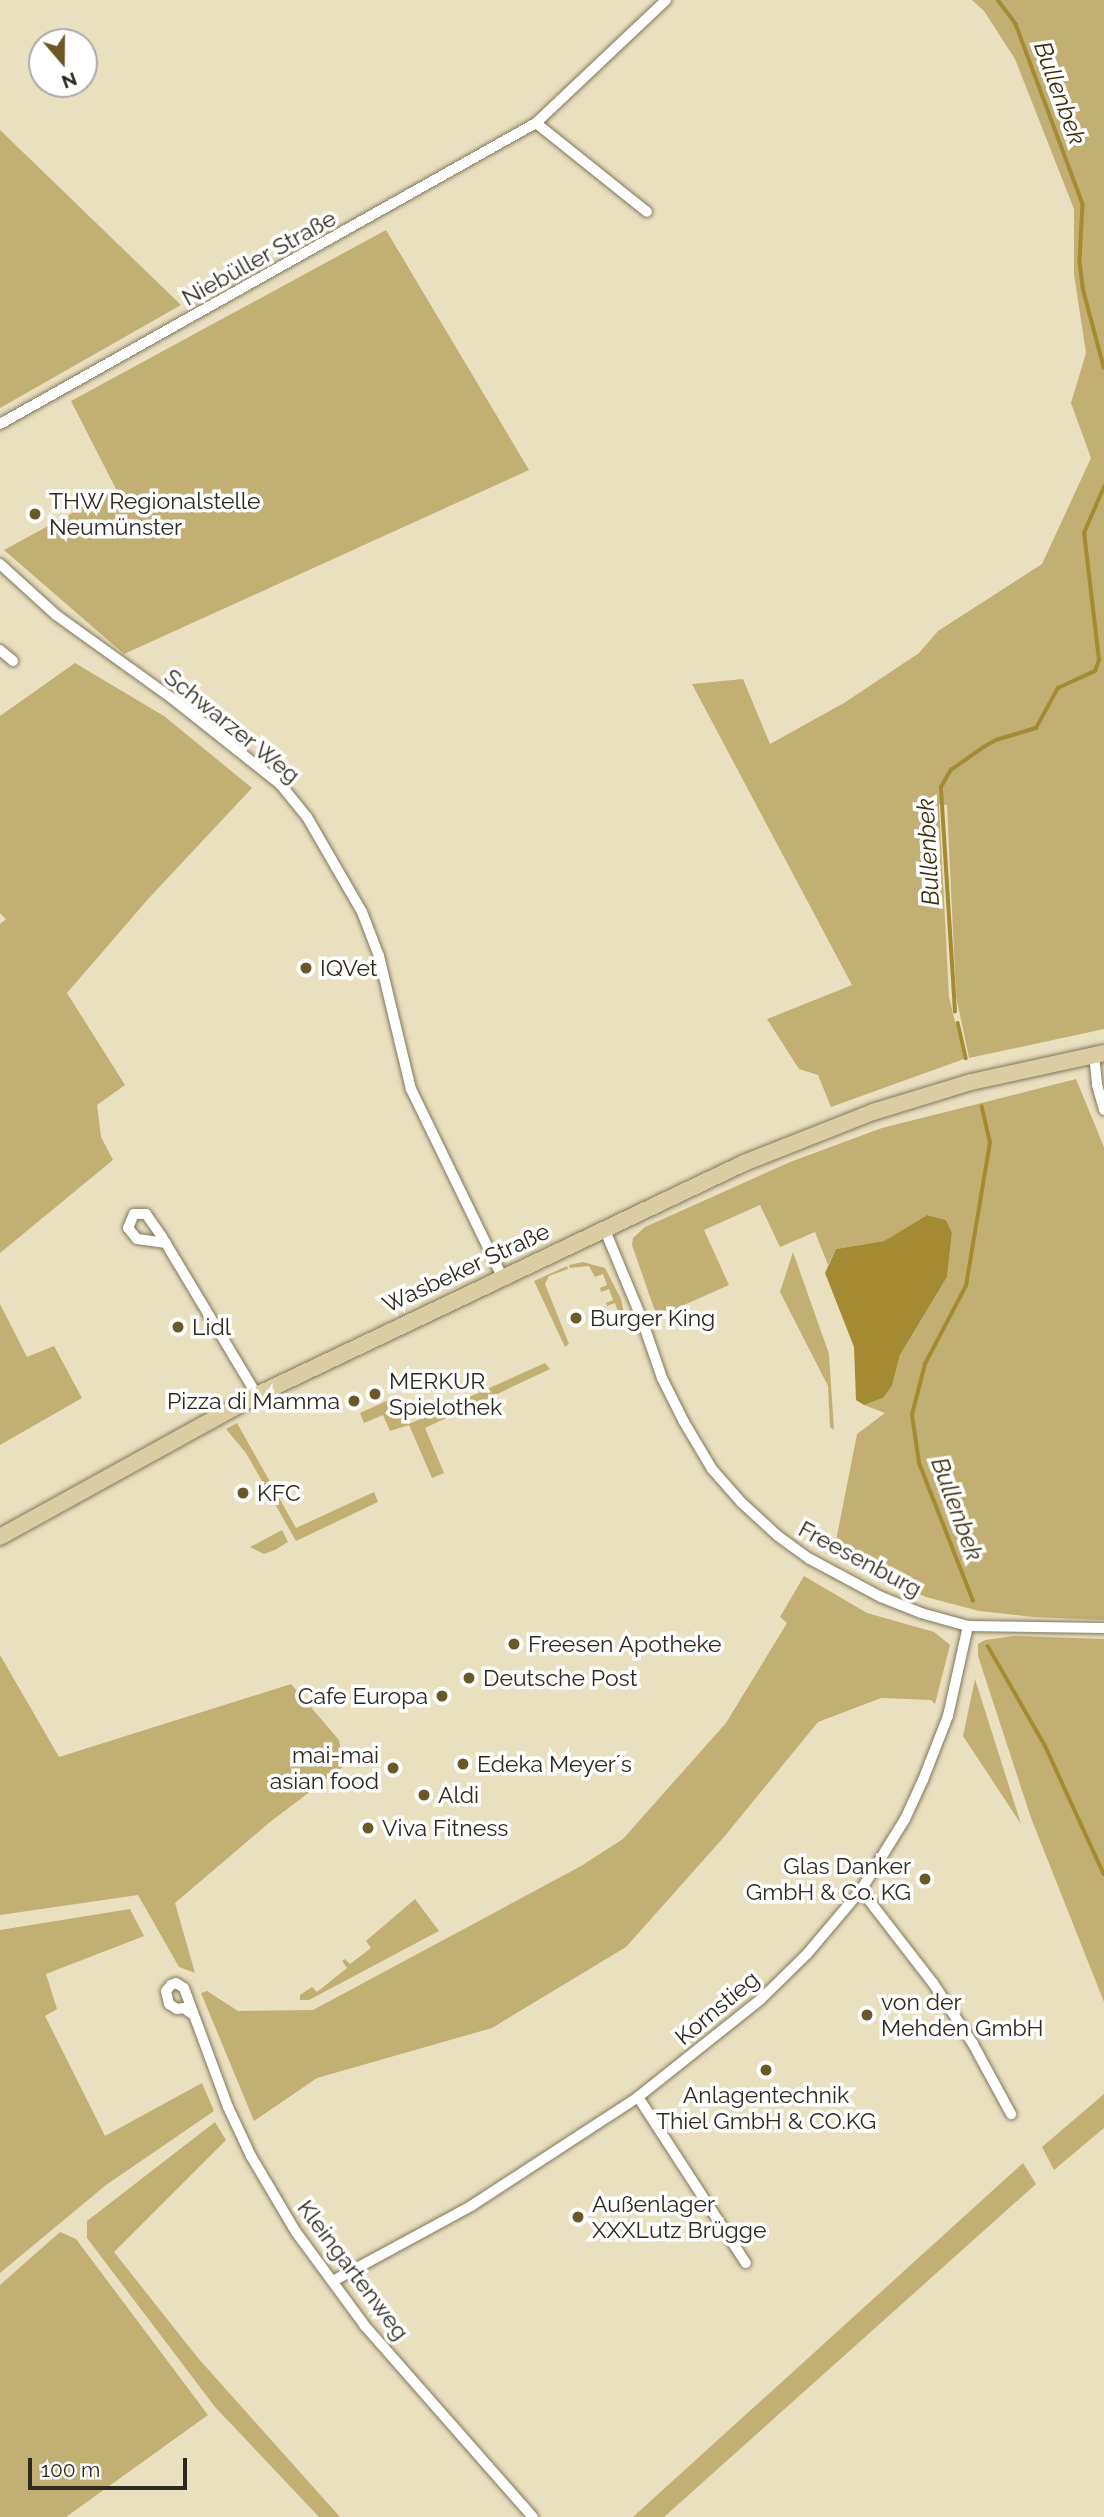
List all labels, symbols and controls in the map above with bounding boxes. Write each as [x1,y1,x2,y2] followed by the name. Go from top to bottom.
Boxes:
[28,28,98,98] north arrow
[1028,37,1092,149] water label: Bullenbek
[59,68,80,94] text: N
[177,204,341,312] street label: Niebüller Straße
[49,487,261,541] place label: THW Regionalstelle Neumünster
[27,506,43,522] marker: THW Regionalstelle Neumünster
[158,663,306,789] street label: Schwarzer Weg
[911,797,945,907] water label: Bullenbek
[320,954,377,982] place label: IQVet
[298,960,314,976] marker: IQVet
[378,1217,554,1319] street label: Wasbeker Straße
[590,1304,716,1332] place label: Burger King
[568,1310,584,1326] marker: Burger King
[192,1313,231,1341] place label: Lidl
[170,1319,186,1335] marker: Lidl
[389,1367,502,1421] place label: MERKUR Spielothek
[367,1386,383,1402] marker: MERKUR Spielothek
[167,1387,340,1415] place label: Pizza di Mamma
[346,1393,362,1409] marker: Pizza di Mamma
[925,1453,989,1565] water label: Bullenbek
[257,1479,301,1507] place label: KFC
[235,1485,251,1501] marker: KFC
[794,1515,926,1603] street label: Freesenburg
[528,1630,722,1658] place label: Freesen Apotheke
[506,1636,522,1652] marker: Freesen Apotheke
[483,1664,637,1692] place label: Deutsche Post
[461,1670,477,1686] marker: Deutsche Post
[298,1682,428,1710] place label: Cafe Europa
[434,1688,450,1704] marker: Cafe Europa
[270,1741,379,1795] place label: mai-mai asian food
[477,1750,632,1778] place label: Edeka Meyer´s
[455,1756,471,1772] marker: Edeka Meyer´s
[385,1760,401,1776] marker: mai-mai asian food
[438,1781,479,1809] place label: Aldi
[416,1787,432,1803] marker: Aldi
[382,1814,508,1842] place label: Viva Fitness
[360,1820,376,1836] marker: Viva Fitness
[746,1852,911,1906] place label: Glas Danker GmbH & Co. KG
[917,1871,933,1887] marker: Glas Danker GmbH & Co. KG
[670,1965,764,2051] street label: Kornstieg
[881,1988,1044,2042] place label: von der Mehden GmbH
[859,2007,875,2023] marker: von der Mehden GmbH
[758,2062,774,2078] marker: Anlagentechnik Thiel GmbH & CO.KG
[656,2081,876,2135] place label: Anlagentechnik Thiel GmbH & CO.KG
[592,2190,767,2244] place label: Außenlager XXXLutz Brügge
[291,2195,415,2345] street label: Kleingartenweg
[570,2209,586,2225] marker: Außenlager XXXLutz Brügge
[32,2444,191,2488] scale bar
[41,2457,100,2482] text: 100 m

